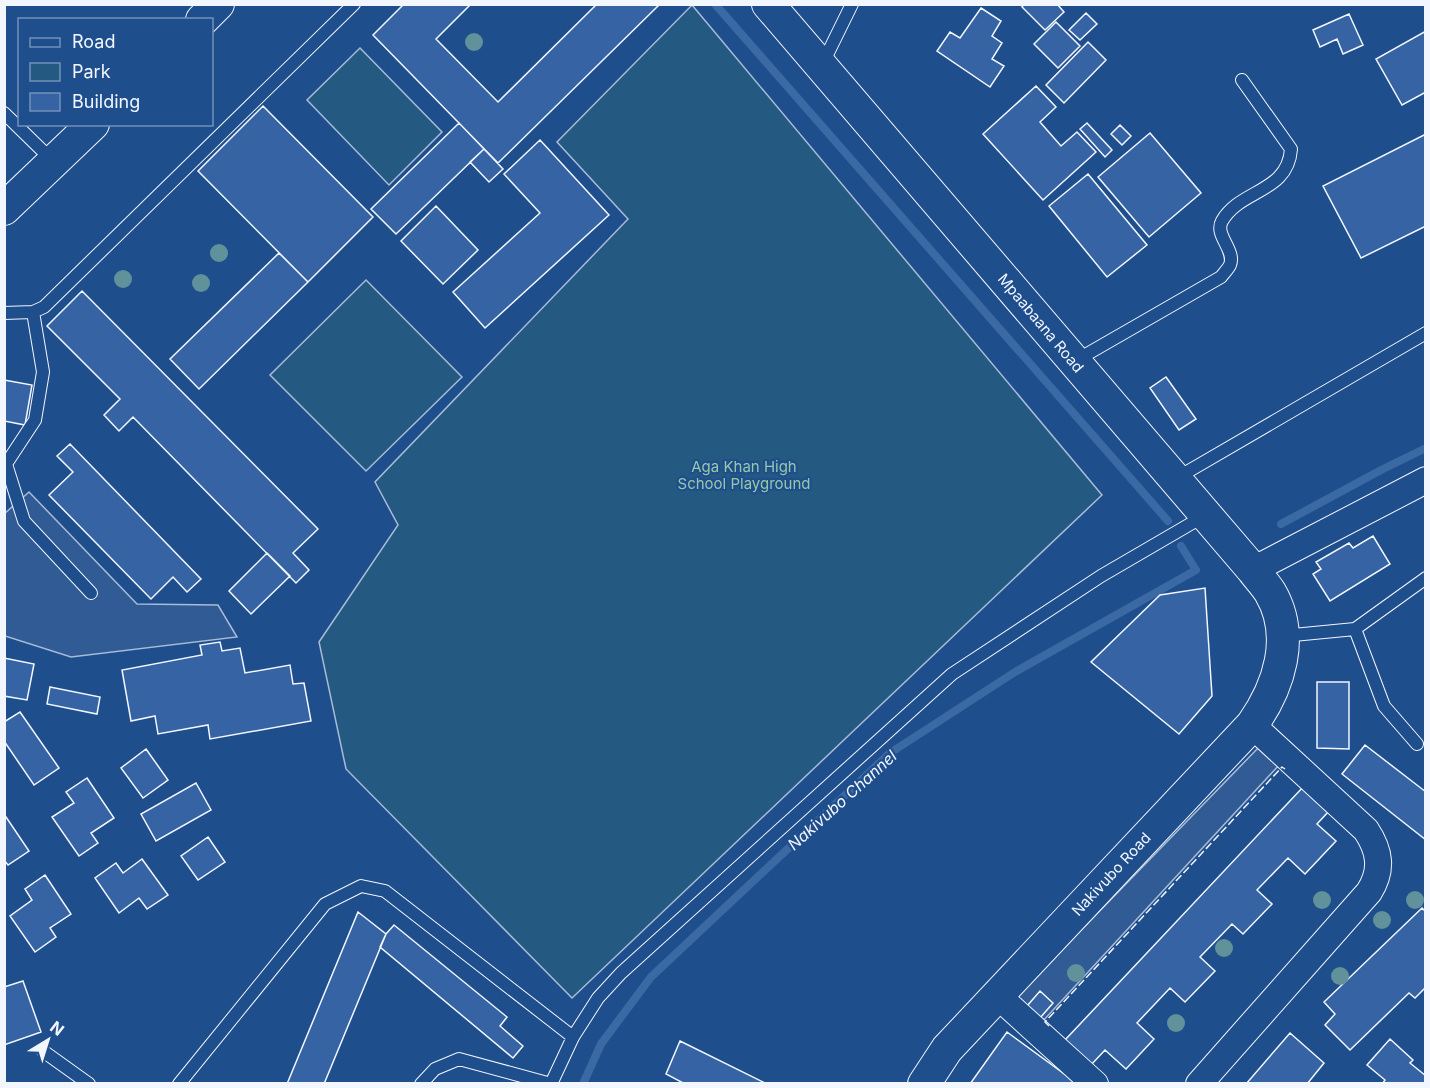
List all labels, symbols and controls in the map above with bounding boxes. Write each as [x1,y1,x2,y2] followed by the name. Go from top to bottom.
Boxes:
[18,18,213,126] legend
[72,31,115,52] text: Road
[72,61,111,82] text: Park
[72,91,140,112] text: Building
[994,270,1088,376] street label: Mpaabaana Road
[678,457,810,493] park label: Aga Khan High School Playground
[783,746,901,854] water label: Nakivubo Channel
[1067,828,1155,920] street label: Nakivubo Road
[18,1010,78,1070] north arrow
[46,1017,68,1040] text: N

